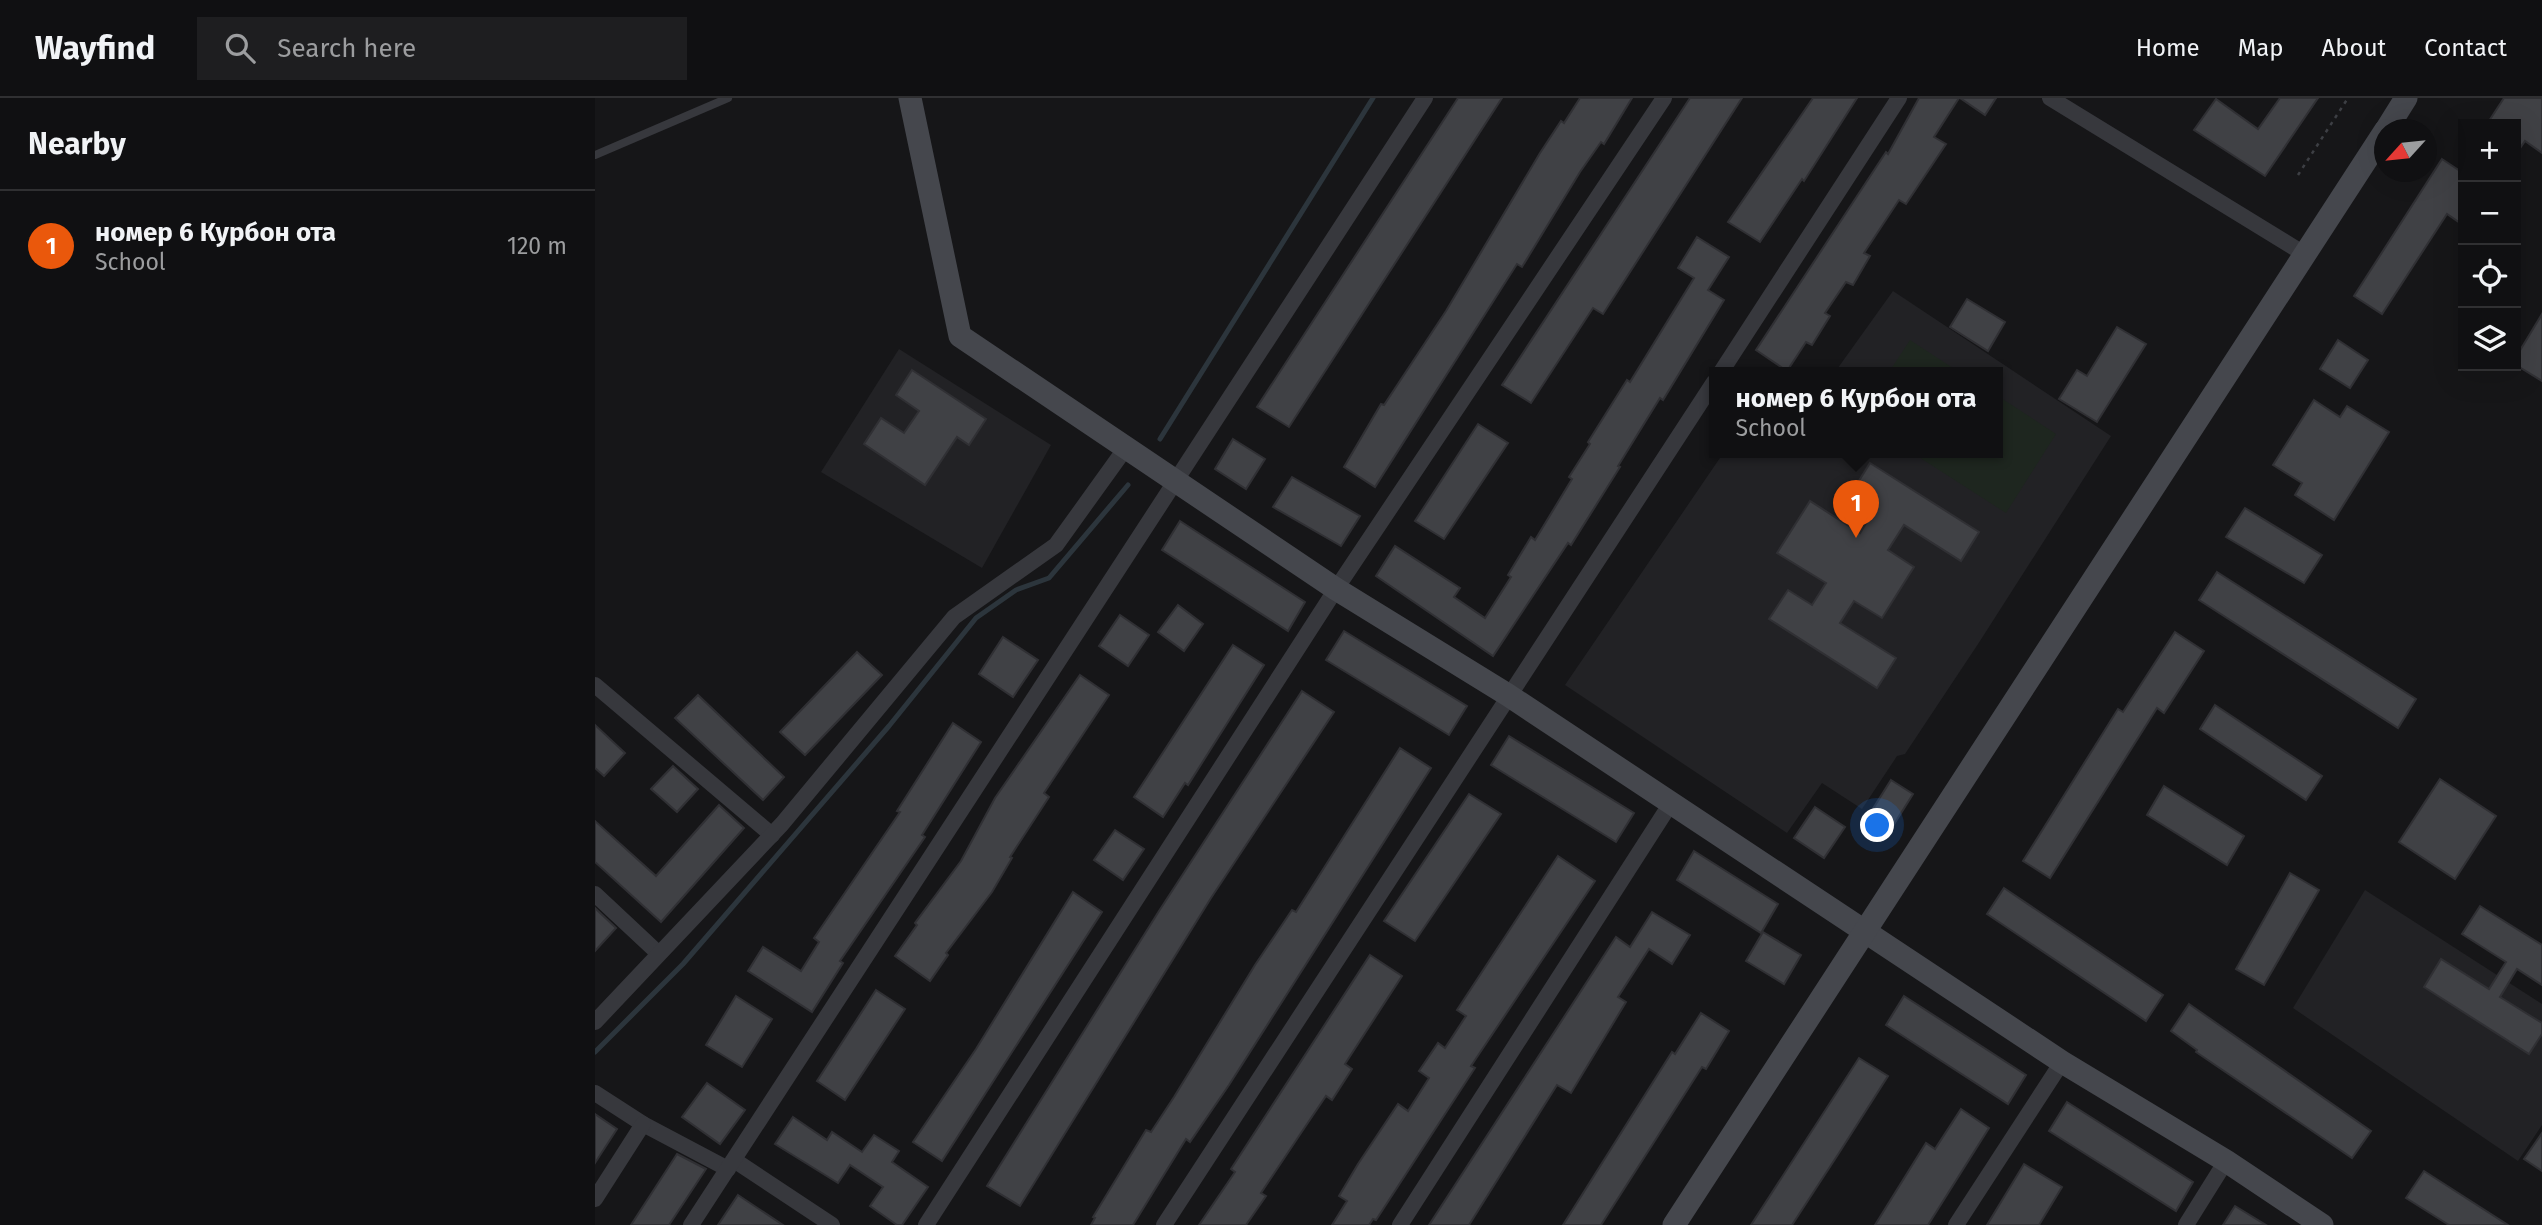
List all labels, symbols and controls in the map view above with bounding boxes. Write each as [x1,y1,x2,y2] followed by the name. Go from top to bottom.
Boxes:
[197,17,687,80] search box
[35,28,155,68] text: Wayfind
[221,29,259,67] icon: search
[277,33,416,64] text: Search here
[2136,34,2200,62] text: Home
[2238,34,2284,62] text: Map
[2322,34,2386,62] text: About
[2424,34,2507,62] text: Contact
[2374,119,2437,182] north arrow
[2458,119,2521,371] map controls
[2458,119,2521,182] button: +
[28,126,126,162] text: Nearby
[2458,182,2521,245] button: −
[95,217,336,248] text: номер 6 Курбон ота
[46,232,56,260] text: 1
[507,232,567,260] text: 120 m
[2458,245,2521,308] button: locate
[95,248,166,276] text: School
[2458,308,2521,371] button: layers
[1709,367,2003,458] popup
[1735,383,1977,414] text: номер 6 Курбон ота
[1735,414,1806,442] text: School
[1833,480,1879,538] pin: 1
[1860,808,1894,842] your location

